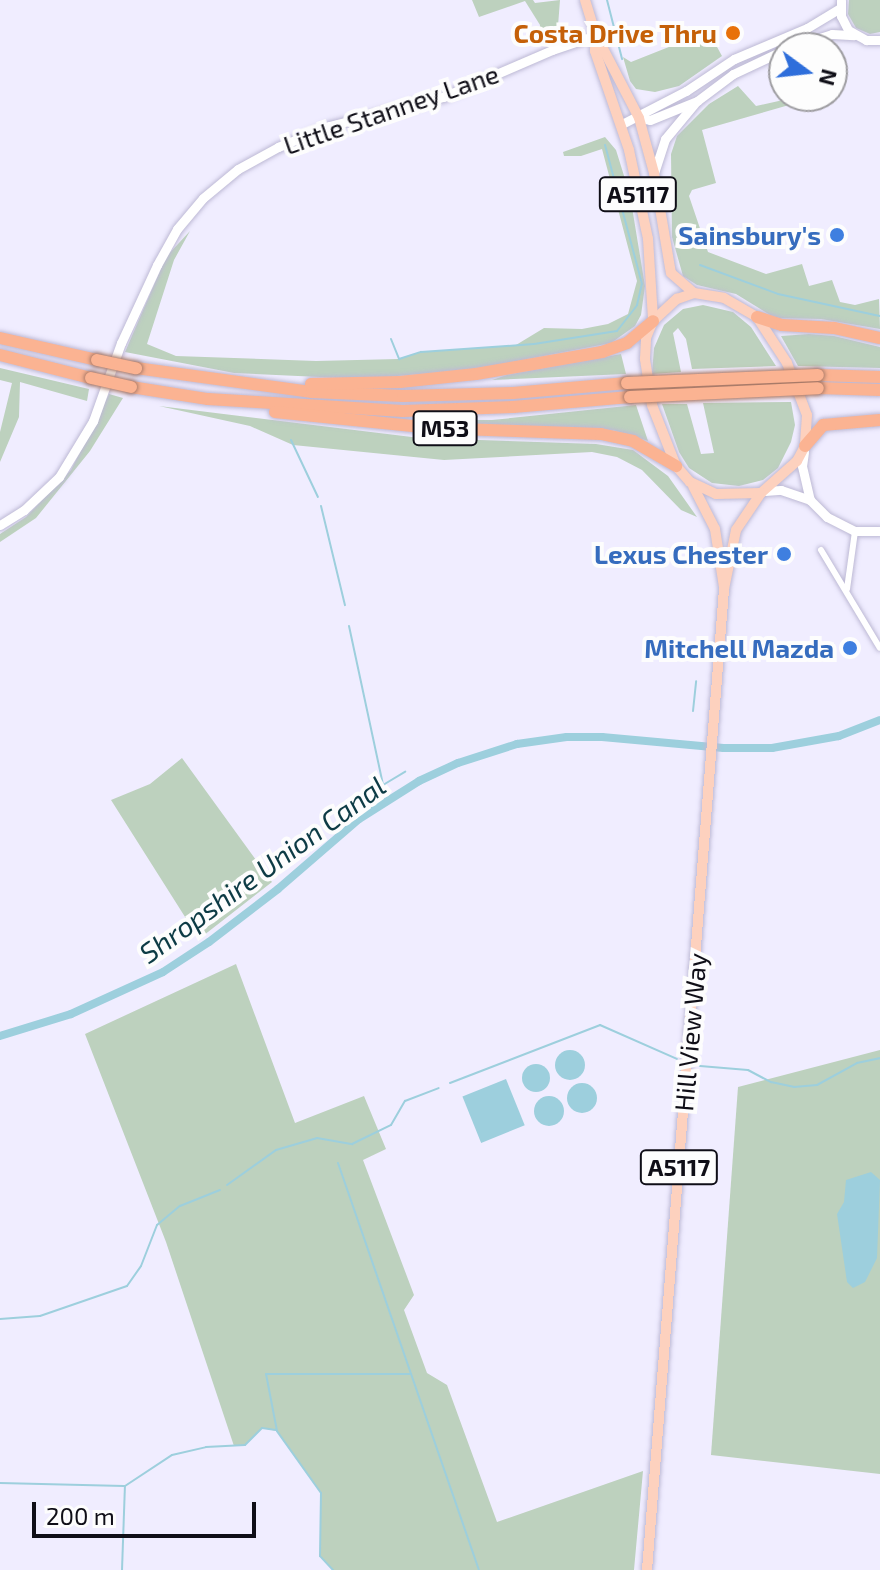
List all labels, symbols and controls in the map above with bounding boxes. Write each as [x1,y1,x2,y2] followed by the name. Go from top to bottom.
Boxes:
[513,17,717,49] place label: Costa Drive Thru
[724,24,742,42] marker: Costa Drive Thru
[768,32,848,112] north arrow
[279,57,503,161] street label: Little Stanney Lane
[815,67,844,89] text: N
[598,174,678,214] road number: A5117
[678,219,821,251] place label: Sainsbury's
[828,226,846,244] marker: Sainsbury's
[411,408,479,448] road number: M53
[594,538,768,570] place label: Lexus Chester
[775,545,793,563] marker: Lexus Chester
[644,632,834,664] place label: Mitchell Mazda
[841,639,859,657] marker: Mitchell Mazda
[132,768,392,970] water label: Shropshire Union Canal
[667,951,713,1113] street label: Hill View Way
[639,1147,719,1187] road number: A5117
[36,1486,260,1536] scale bar
[46,1501,115,1530] text: 200 m

